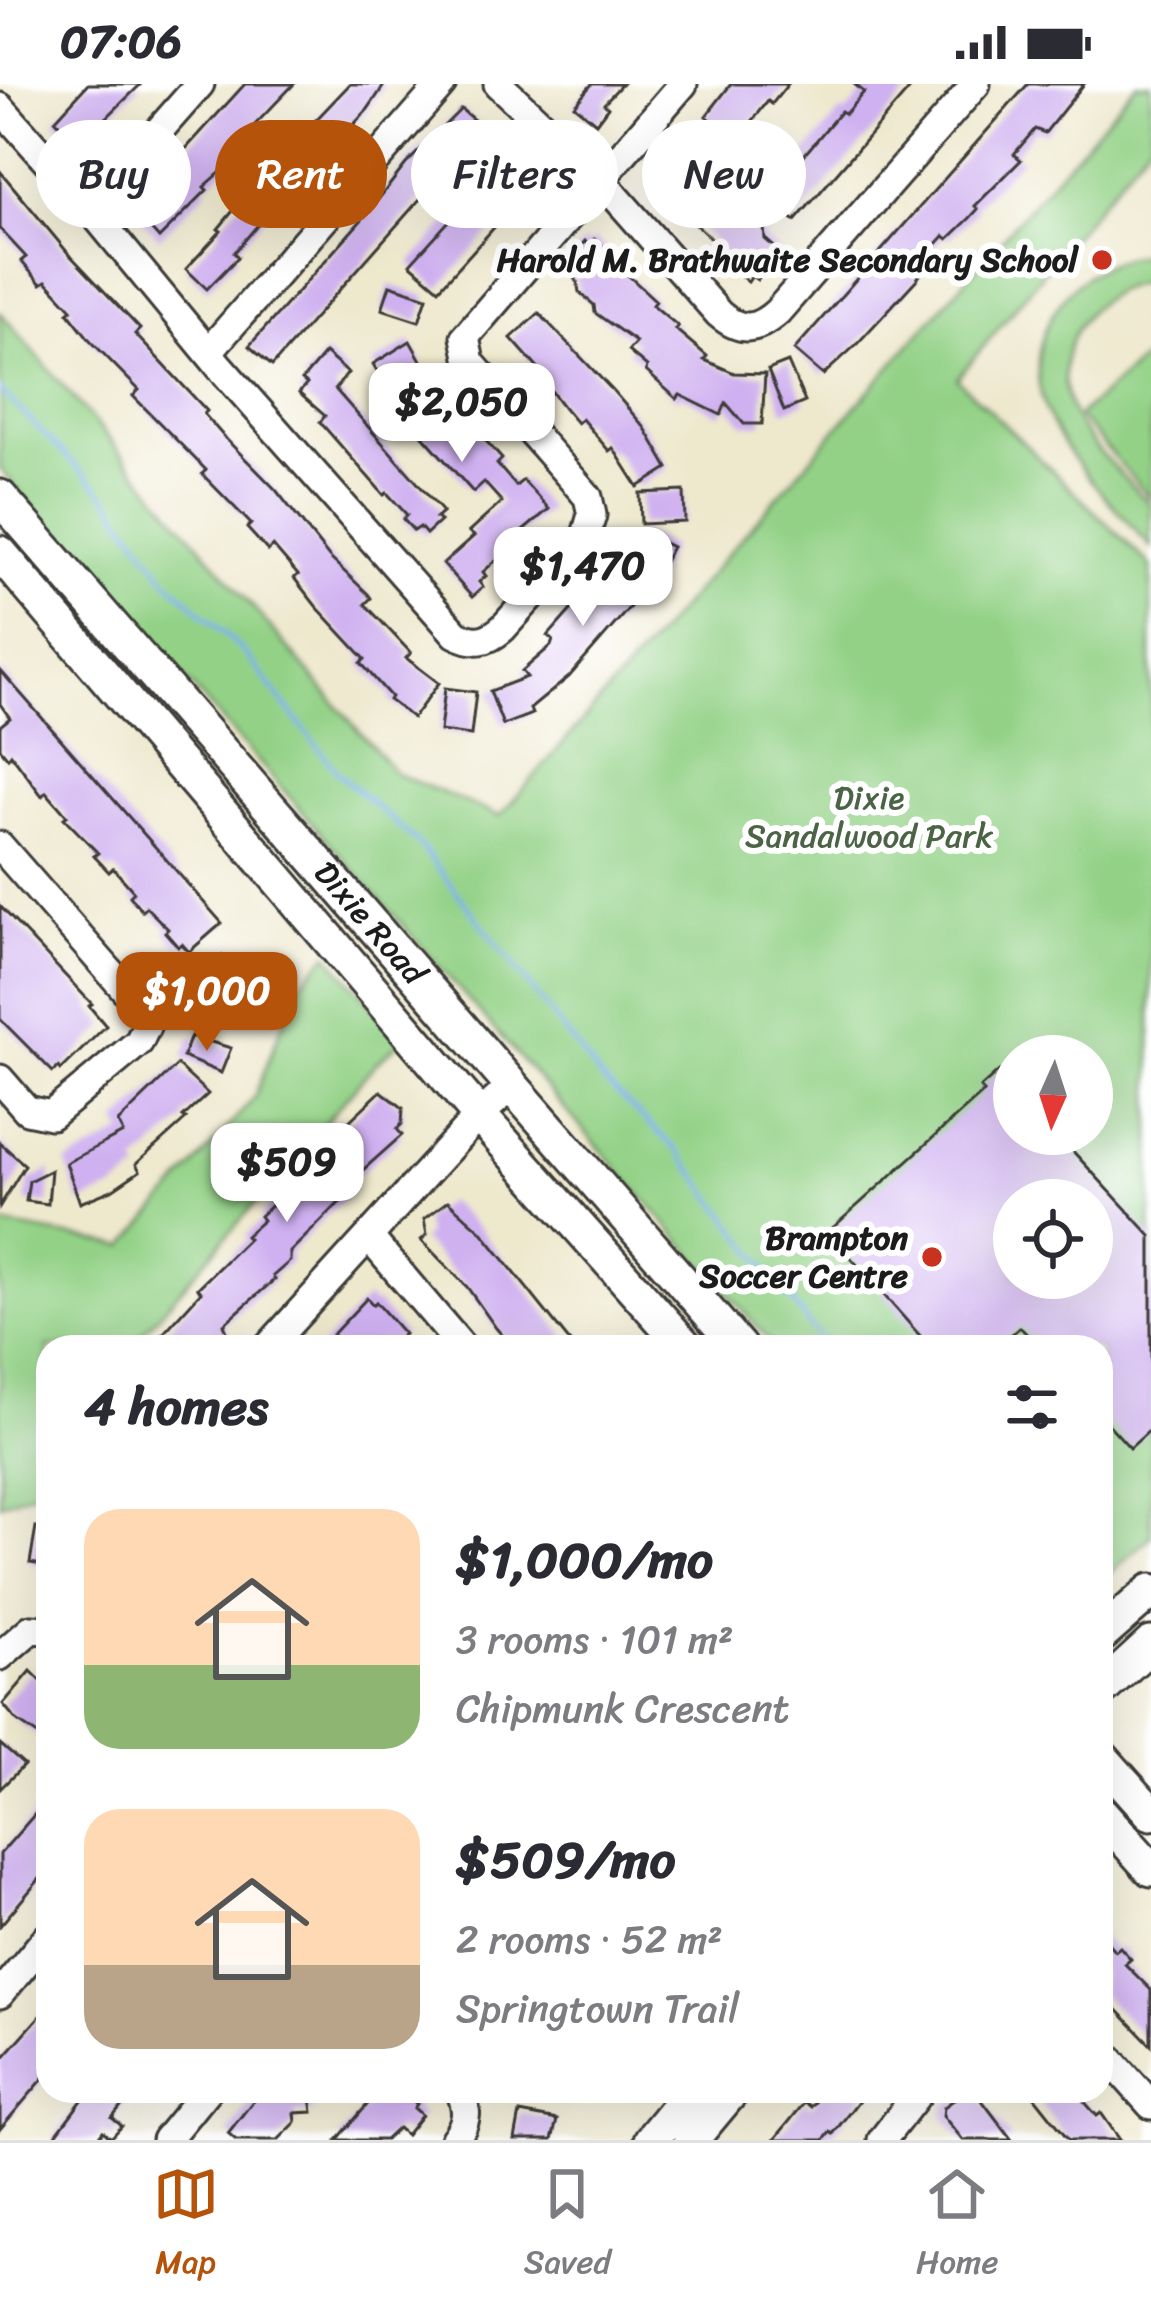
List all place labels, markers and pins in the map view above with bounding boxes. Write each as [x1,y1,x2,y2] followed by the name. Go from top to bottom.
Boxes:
[497,231,1080,289] place label: Harold M. Brathwaite Secondary School
[1089,247,1115,273] marker: Harold M. Brathwaite Secondary School
[364,363,560,465] pin: $2,050
[485,527,681,629] pin: $1,470
[109,952,305,1054] pin: $1,000
[216,1123,358,1225] pin: $509
[698,1209,908,1305] place label: Brampton Soccer Centre
[919,1244,945,1270] marker: Brampton Soccer Centre

